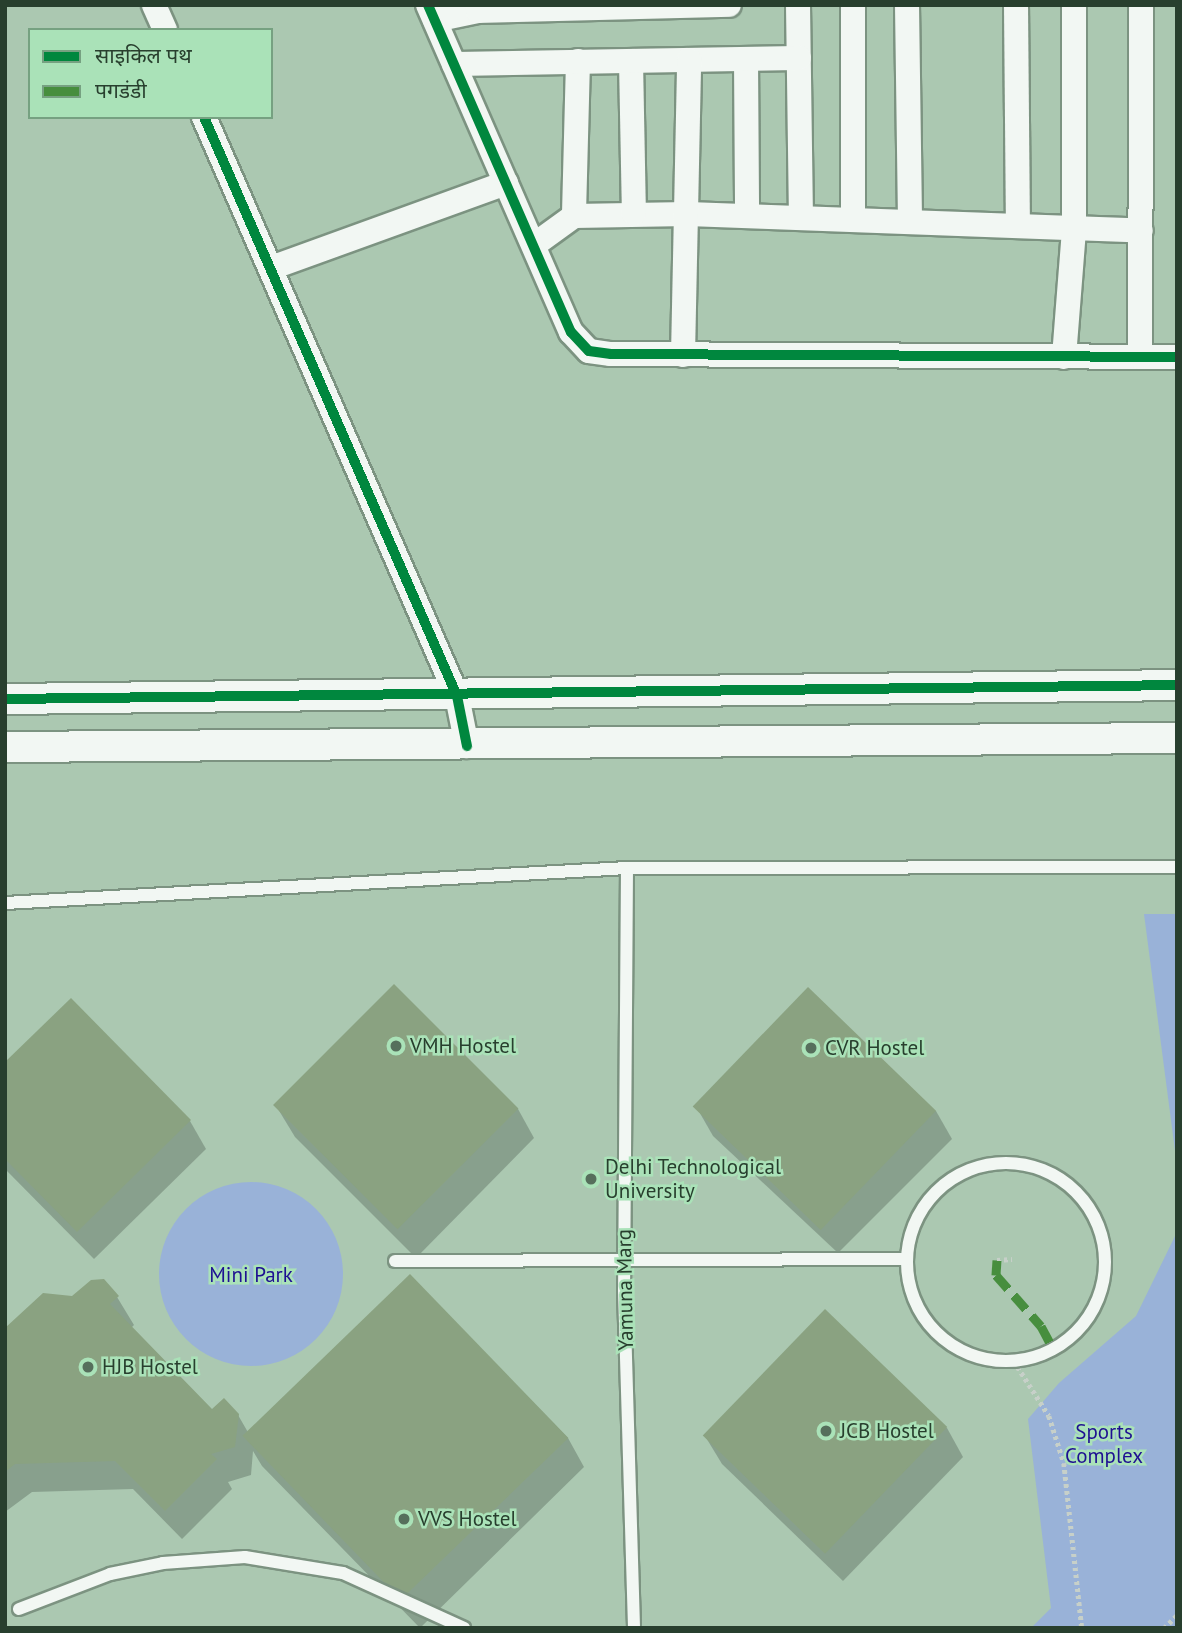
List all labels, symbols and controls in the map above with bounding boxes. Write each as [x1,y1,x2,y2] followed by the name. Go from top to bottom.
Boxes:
[28,28,273,119] legend
[95,42,192,69] text: साइकिल पथ
[95,77,147,104] text: पगडंडी
[410,1033,516,1059] place label: VMH Hostel
[825,1035,924,1061] place label: CVR Hostel
[388,1038,404,1054] marker: VMH Hostel
[803,1040,819,1056] marker: CVR Hostel
[605,1154,782,1204] place label: Delhi Technological University
[583,1171,599,1187] marker: Delhi Technological University
[611,1229,639,1351] street label: Yamuna Marg
[209,1262,293,1288] park label: Mini Park
[102,1354,198,1380] place label: HJB Hostel
[80,1359,96,1375] marker: HJB Hostel
[840,1418,934,1444] place label: JCB Hostel
[1065,1419,1143,1469] park label: Sports Complex
[818,1423,834,1439] marker: JCB Hostel
[418,1506,517,1532] place label: VVS Hostel
[396,1511,412,1527] marker: VVS Hostel

